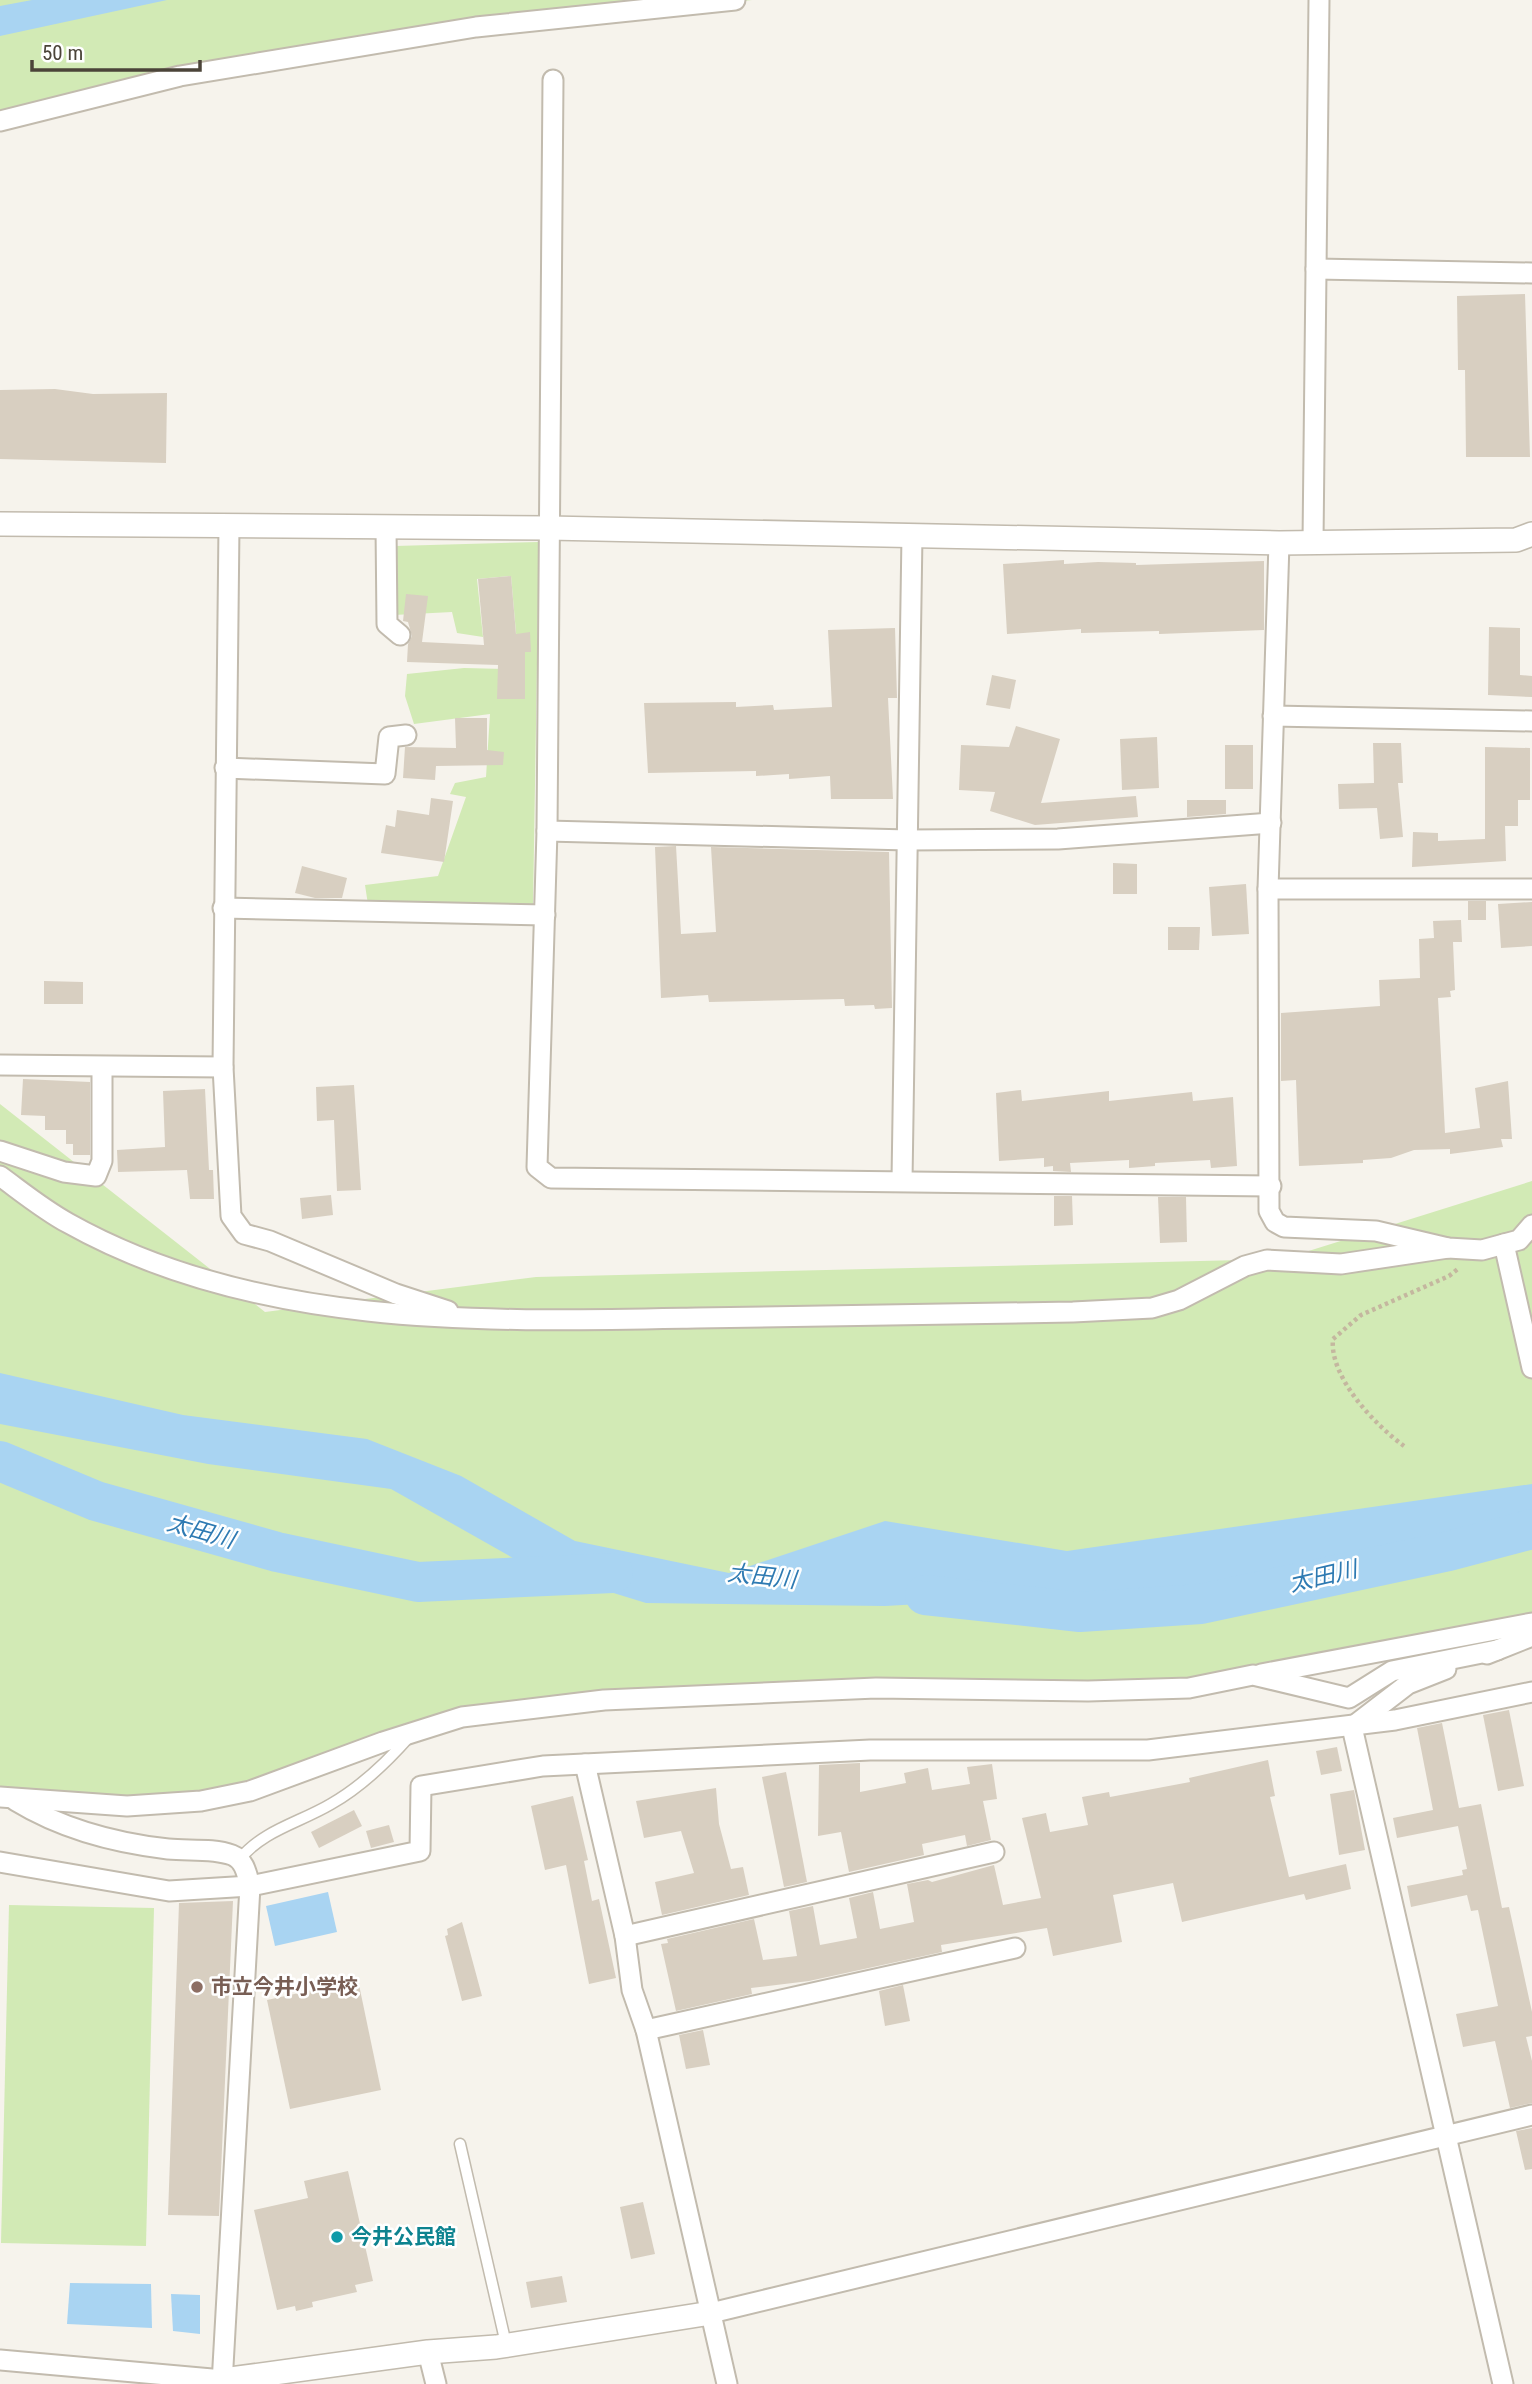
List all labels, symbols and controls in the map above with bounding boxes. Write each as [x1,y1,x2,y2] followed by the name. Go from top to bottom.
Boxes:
[32,28,200,72] scale bar
[42,41,83,65] text: 50 m
[164,1509,241,1555] water label: 太田川
[1286,1555,1363,1597] water label: 太田川
[726,1559,801,1594] water label: 太田川
[211,1975,358,1999] place label: 市立今井小学校
[189,1979,205,1995] marker: 市立今井小学校
[351,2225,456,2249] place label: 今井公民館
[329,2229,345,2245] marker: 今井公民館

